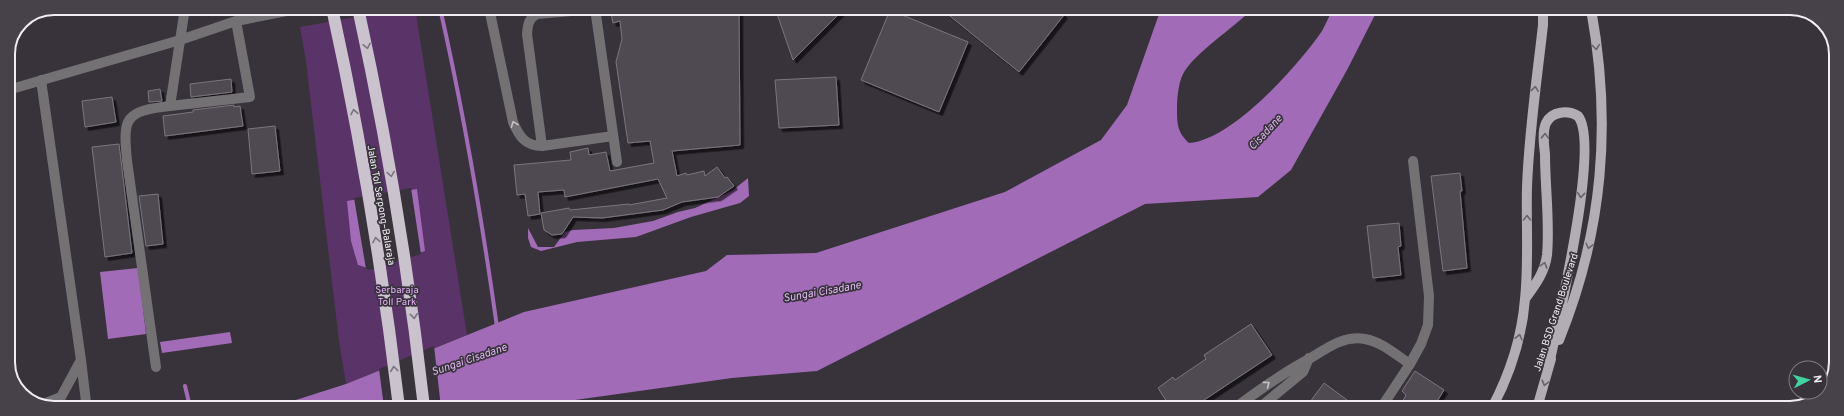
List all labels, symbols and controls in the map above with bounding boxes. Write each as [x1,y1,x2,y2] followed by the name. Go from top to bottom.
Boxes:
[362,43,370,49] one-way arrow
[1591,44,1600,50] one-way arrow
[1530,85,1539,92] one-way arrow
[350,109,359,115] one-way arrow
[1246,112,1286,153] water label: Cisadane
[510,120,518,127] one-way arrow
[1540,133,1549,139] one-way arrow
[364,144,397,266] street label: Jalan Tol Serpong–Balaraja
[386,171,394,177] one-way arrow
[1577,192,1586,198] one-way arrow
[1523,215,1531,221] one-way arrow
[372,237,381,243] one-way arrow
[1586,243,1594,249] one-way arrow
[1531,252,1582,373] street label: Jalan BSD Grand Boulevard
[1539,262,1548,269] one-way arrow
[782,278,862,306] water label: Sungai Cisadane
[375,284,419,309] park label: Serbaraja Toll Park
[409,313,418,319] one-way arrow
[1514,333,1522,340] one-way arrow
[430,340,509,379] water label: Sungai Cisadane
[1788,360,1828,400] north arrow
[390,365,399,372] one-way arrow
[1810,374,1824,384] text: N
[1541,379,1550,386] one-way arrow
[1262,382,1269,389] one-way arrow

